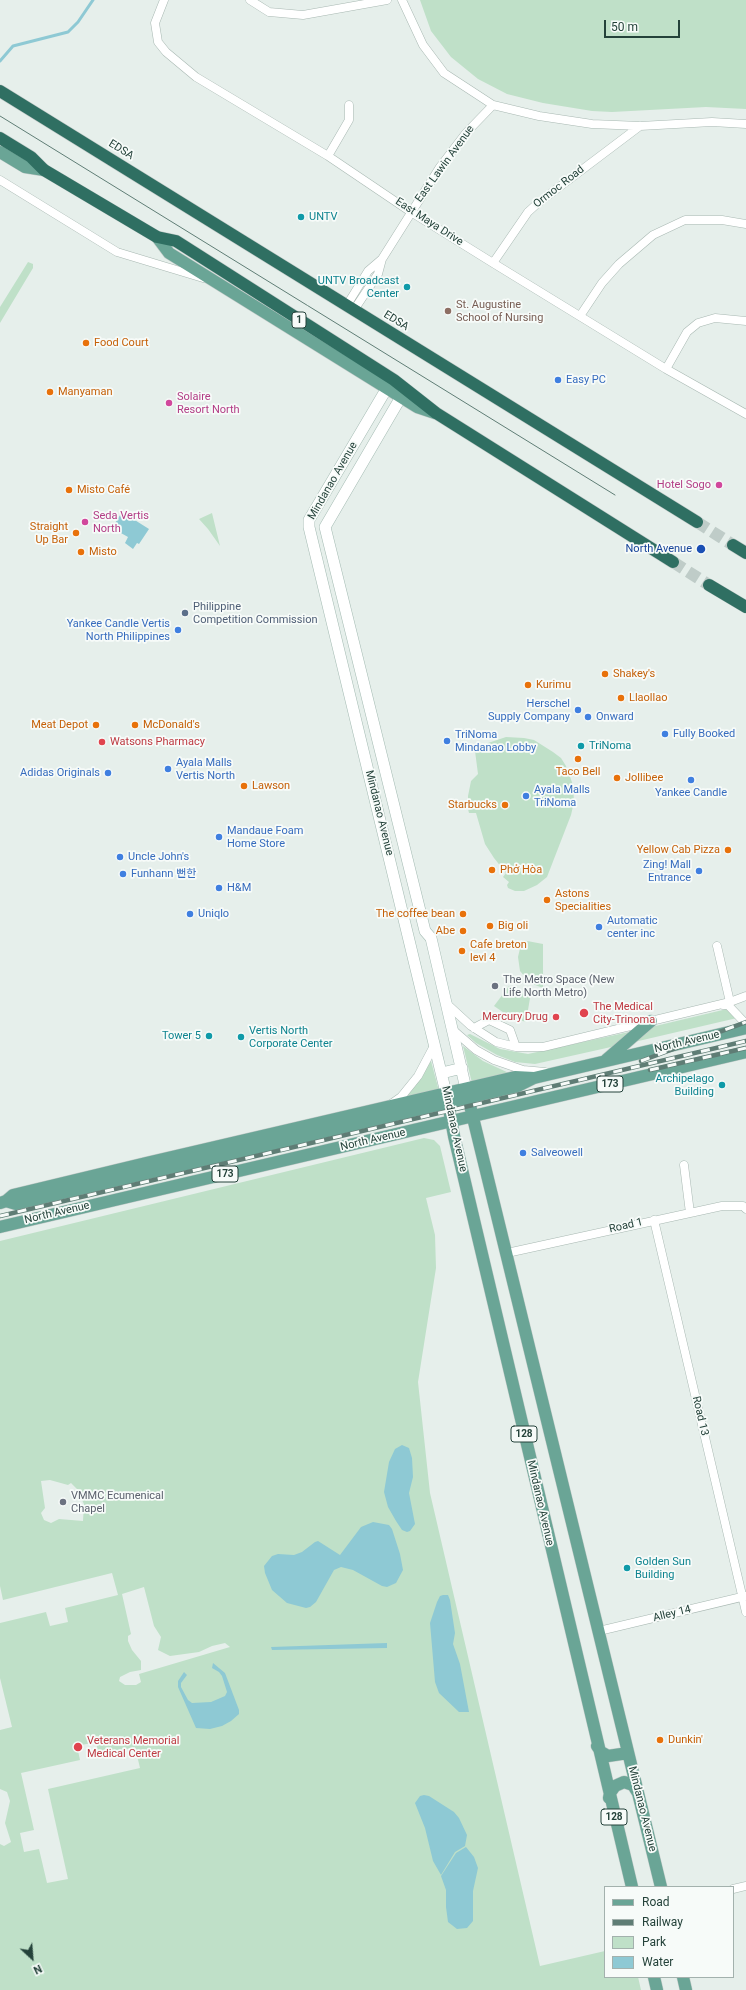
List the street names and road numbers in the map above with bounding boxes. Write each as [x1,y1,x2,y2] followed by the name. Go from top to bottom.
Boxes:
[413,123,477,205] street label: East Lawin Avenue
[106,137,136,163] street label: EDSA
[531,163,587,211] street label: Ormoc Road
[393,195,465,249] street label: East Maya Drive
[381,308,411,334] street label: EDSA
[292,312,306,328] road number: 1
[305,440,361,522] street label: Mindanao Avenue
[362,769,396,857] street label: Mindanao Avenue
[653,1028,721,1056] street label: North Avenue
[597,1076,623,1092] road number: 173
[438,1085,470,1173] street label: Mindanao Avenue
[339,1126,407,1154] street label: North Avenue
[212,1166,238,1182] road number: 173
[23,1199,91,1227] street label: North Avenue
[608,1216,644,1236] street label: Road 1
[689,1395,711,1437] street label: Road 13
[511,1426,537,1442] road number: 128
[524,1459,556,1547] street label: Mindanao Avenue
[652,1603,692,1625] street label: Alley 14
[625,1765,659,1853] street label: Mindanao Avenue
[601,1809,627,1825] road number: 128

